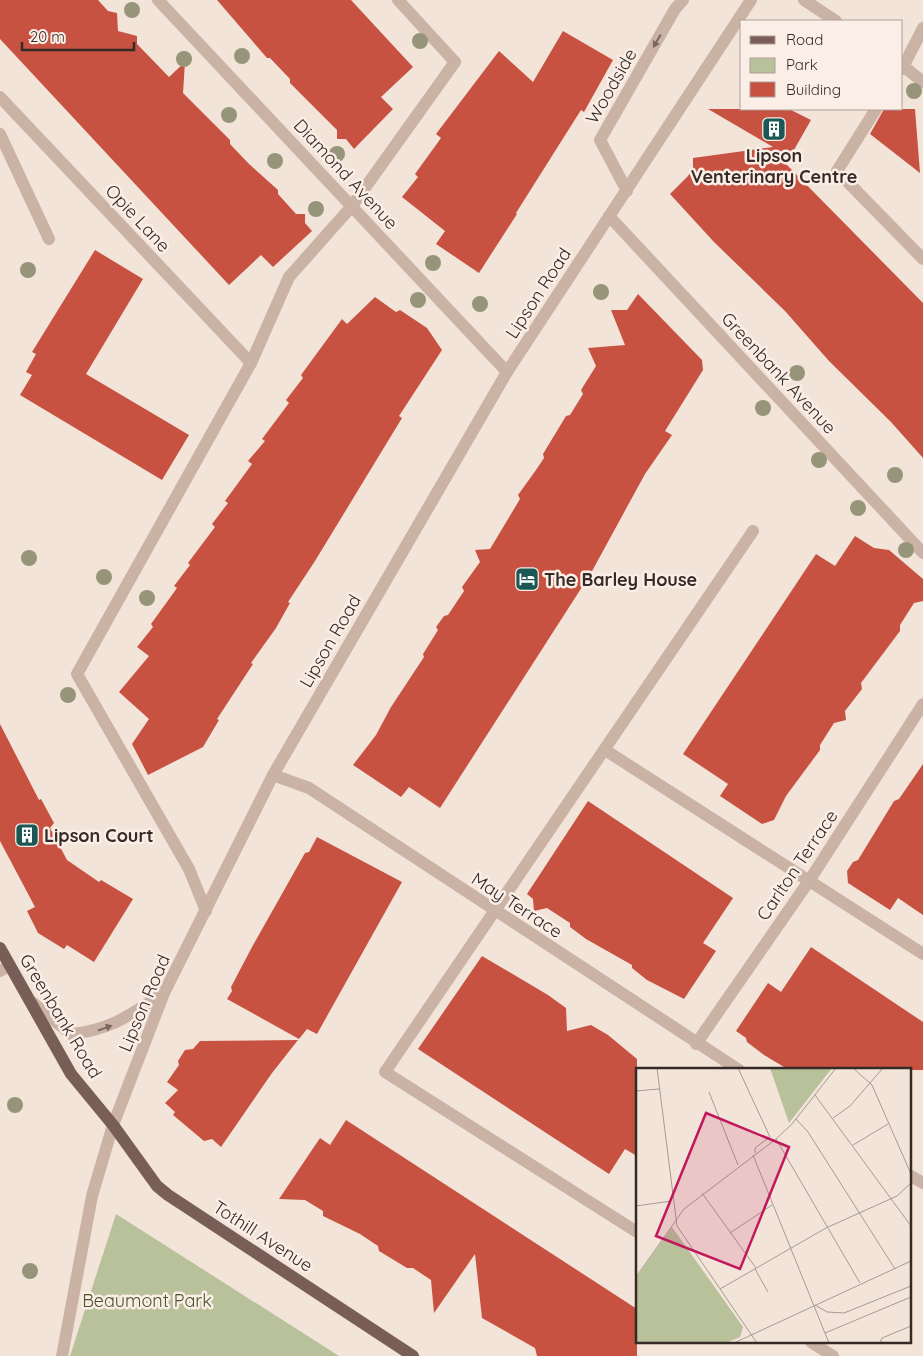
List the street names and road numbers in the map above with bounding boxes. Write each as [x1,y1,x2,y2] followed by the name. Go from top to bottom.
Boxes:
[580,44,642,128] street label: Woodside
[289,114,403,234] street label: Diamond Avenue
[101,179,175,257] street label: Opie Lane
[500,243,576,343] street label: Lipson Road
[717,307,841,439] street label: Greenbank Avenue
[294,590,366,692] street label: Lipson Road
[751,805,843,925] street label: Carlton Terrace
[467,867,567,943] street label: May Terrace
[15,950,107,1082] street label: Greenbank Road
[113,951,175,1055] street label: Lipson Road
[209,1195,317,1277] street label: Tothill Avenue

